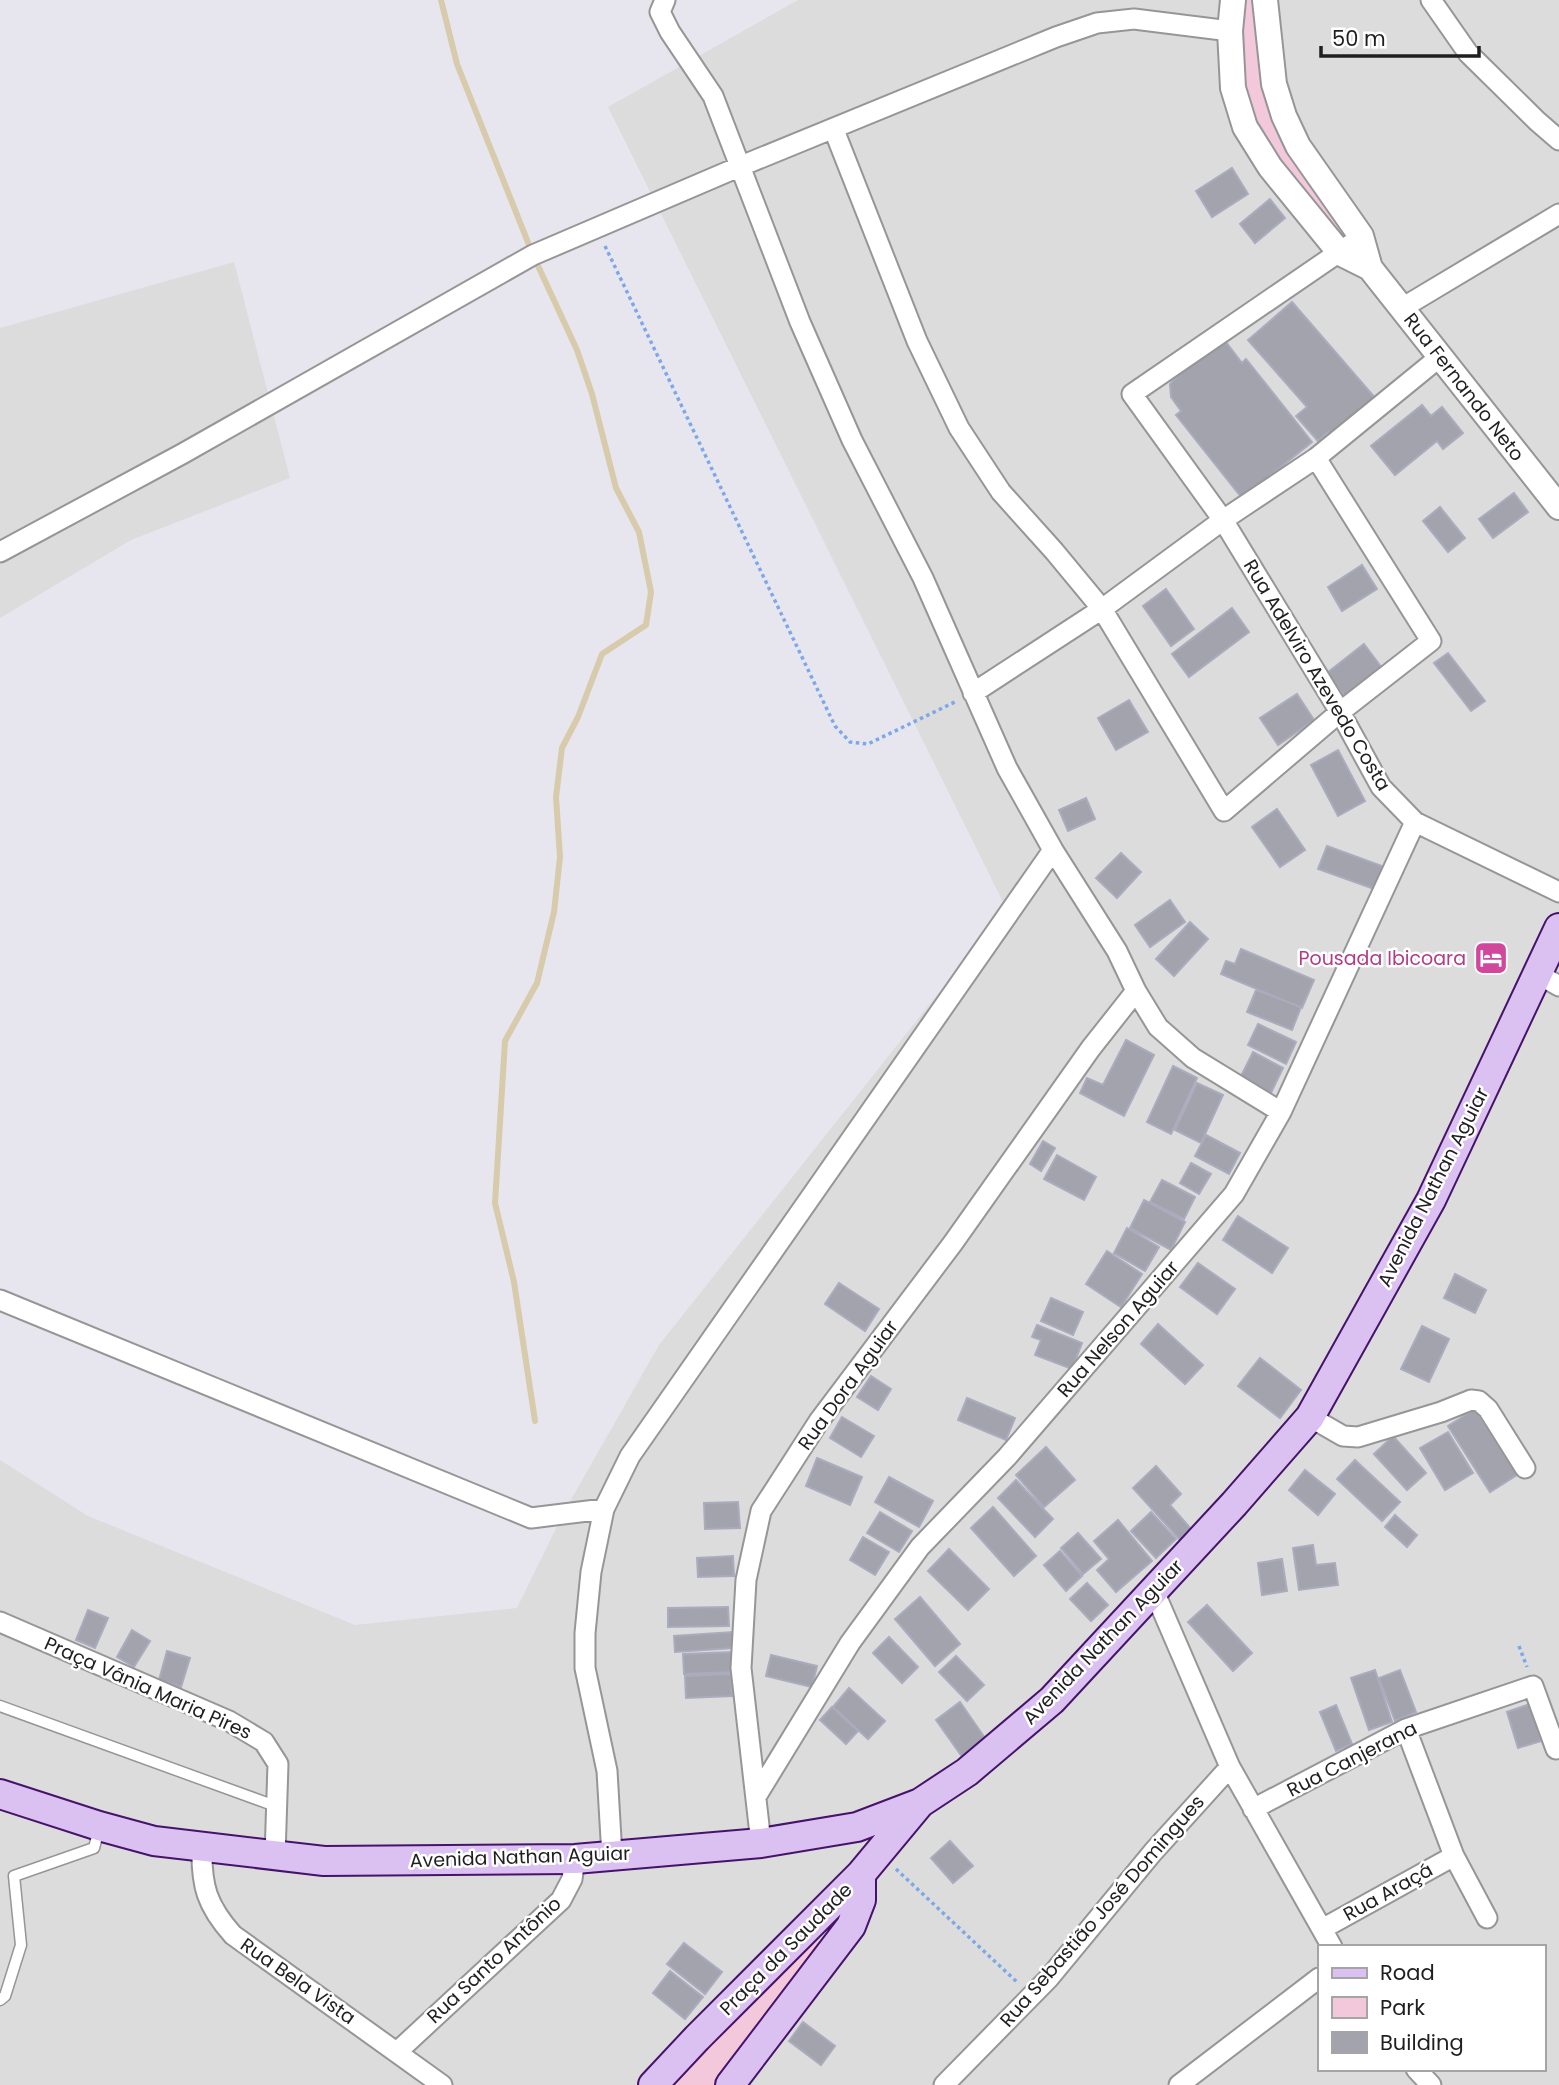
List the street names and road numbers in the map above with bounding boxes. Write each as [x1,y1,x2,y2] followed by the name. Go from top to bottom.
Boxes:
[1397,307,1531,467] street label: Rua Fernando Neto
[1237,554,1397,796] street label: Rua Adelviro Azevedo Costa
[1371,1083,1495,1291] street label: Avenida Nathan Aguiar
[1051,1255,1185,1403] street label: Rua Nelson Aguiar
[792,1315,904,1455] street label: Rua Dora Aguiar
[1017,1553,1189,1731] street label: Avenida Nathan Aguiar
[40,1630,256,1746] street label: Praça Vânia Maria Pires
[1282,1715,1422,1803] street label: Rua Canjerana
[994,1789,1210,2033] street label: Rua Sebastião José Domingues
[409,1840,631,1874] street label: Avenida Nathan Aguiar
[1338,1856,1438,1928] street label: Rua Araçá
[714,1877,858,2021] street label: Praça da Saudade
[421,1890,567,2030] street label: Rua Santo Antônio
[235,1931,361,2031] street label: Rua Bela Vista

